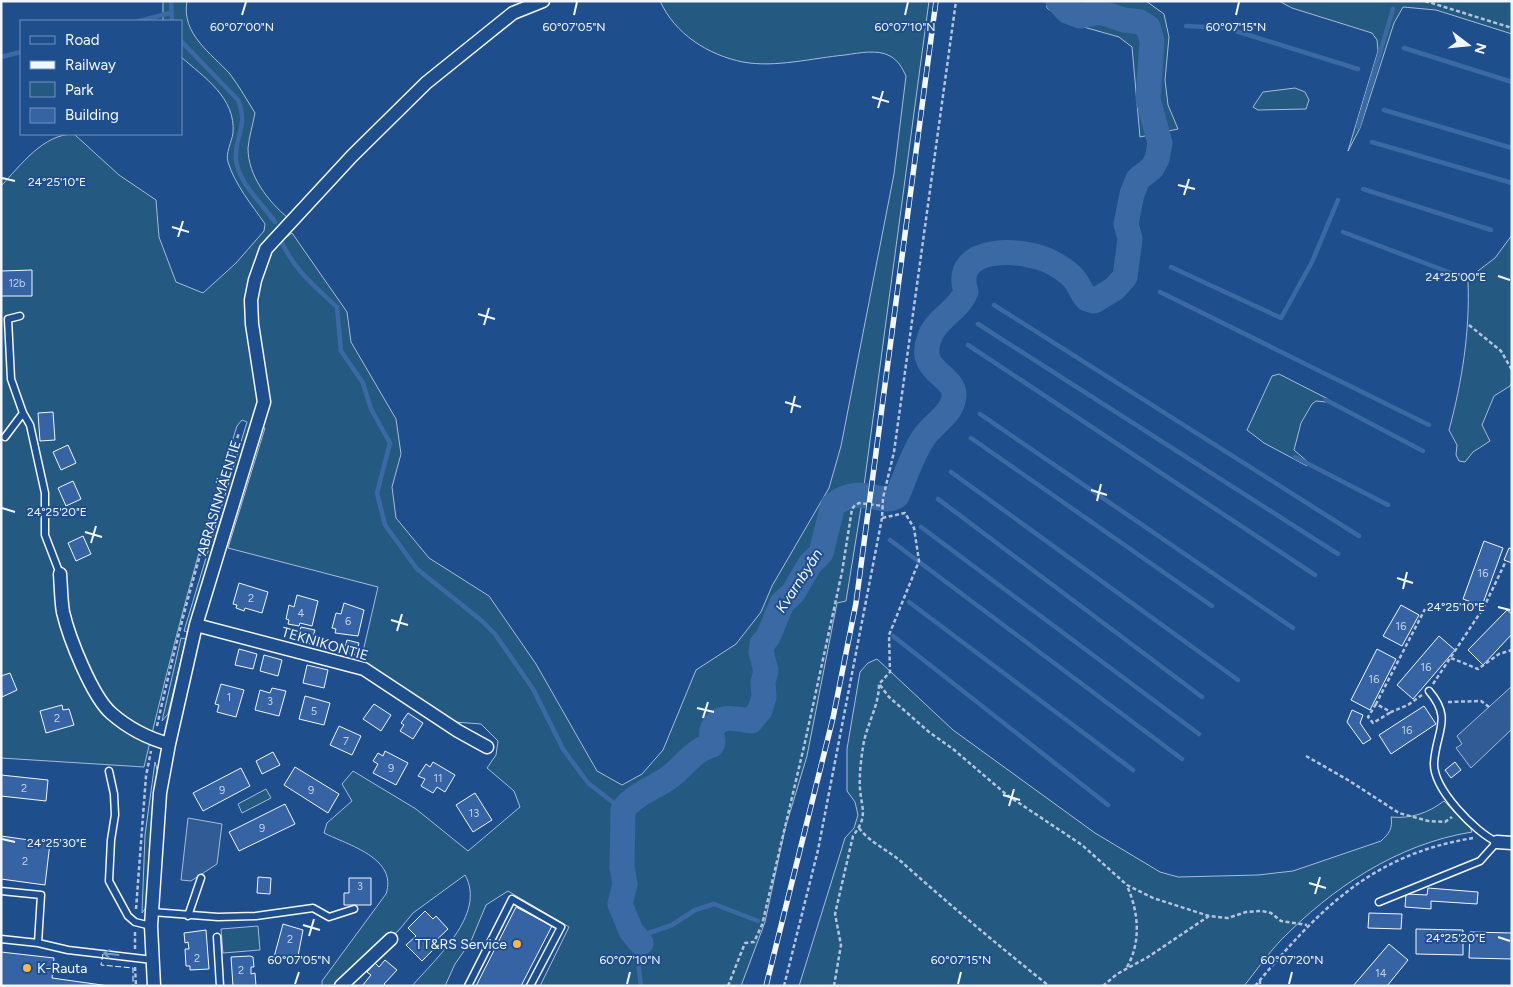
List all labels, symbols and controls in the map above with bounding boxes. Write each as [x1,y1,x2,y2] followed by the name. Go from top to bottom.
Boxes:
[20,20,182,135] legend
[210,20,274,34] text: 60°07'00"N
[542,20,606,34] text: 60°07'05"N
[874,20,936,34] text: 60°07'10"N
[1206,20,1266,34] text: 60°07'15"N
[1443,20,1493,70] north arrow
[65,31,100,49] text: Road
[1470,41,1490,56] text: N
[65,56,116,74] text: Railway
[65,81,94,99] text: Park
[65,106,119,124] text: Building
[28,175,86,189] text: 24°25'10"E
[1426,270,1486,284] text: 24°25'00"E
[8,277,26,290] house number: 12b
[193,438,245,558] street label: ABRASINMÄENTIE
[27,505,87,519] text: 24°25'20"E
[772,546,826,616] water label: Kvarnbyån
[1478,567,1488,580] house number: 16
[248,592,254,605] house number: 2
[1427,600,1485,614] text: 24°25'10"E
[298,607,305,620] house number: 4
[345,615,351,628] house number: 6
[1396,620,1406,633] house number: 16
[280,624,370,664] street label: TEKNIKONTIE
[1421,661,1431,674] house number: 16
[1369,673,1379,686] house number: 16
[227,691,231,704] house number: 1
[267,695,273,708] house number: 3
[311,705,317,718] house number: 5
[54,712,60,725] house number: 2
[1402,724,1412,737] house number: 16
[343,735,349,748] house number: 7
[388,762,394,775] house number: 9
[433,772,443,785] house number: 11
[21,782,27,795] house number: 2
[219,784,225,797] house number: 9
[308,784,314,797] house number: 9
[469,807,479,820] house number: 13
[259,822,265,835] house number: 9
[27,836,87,850] text: 24°25'30"E
[22,855,28,868] house number: 2
[357,880,363,893] house number: 3
[1426,931,1486,945] text: 24°25'20"E
[287,933,293,946] house number: 2
[415,936,507,953] place label: TT&RS Service
[511,938,523,950] marker: TT&RS Service
[103,949,119,959] one-way arrow
[194,952,200,965] house number: 2
[267,953,331,967] text: 60°07'05"N
[599,953,661,967] text: 60°07'10"N
[931,953,991,967] text: 60°07'15"N
[1261,953,1323,967] text: 60°07'20"N
[37,960,88,977] place label: K-Rauta
[21,962,33,974] marker: K-Rauta
[238,964,244,977] house number: 2
[1375,967,1387,980] house number: 14

